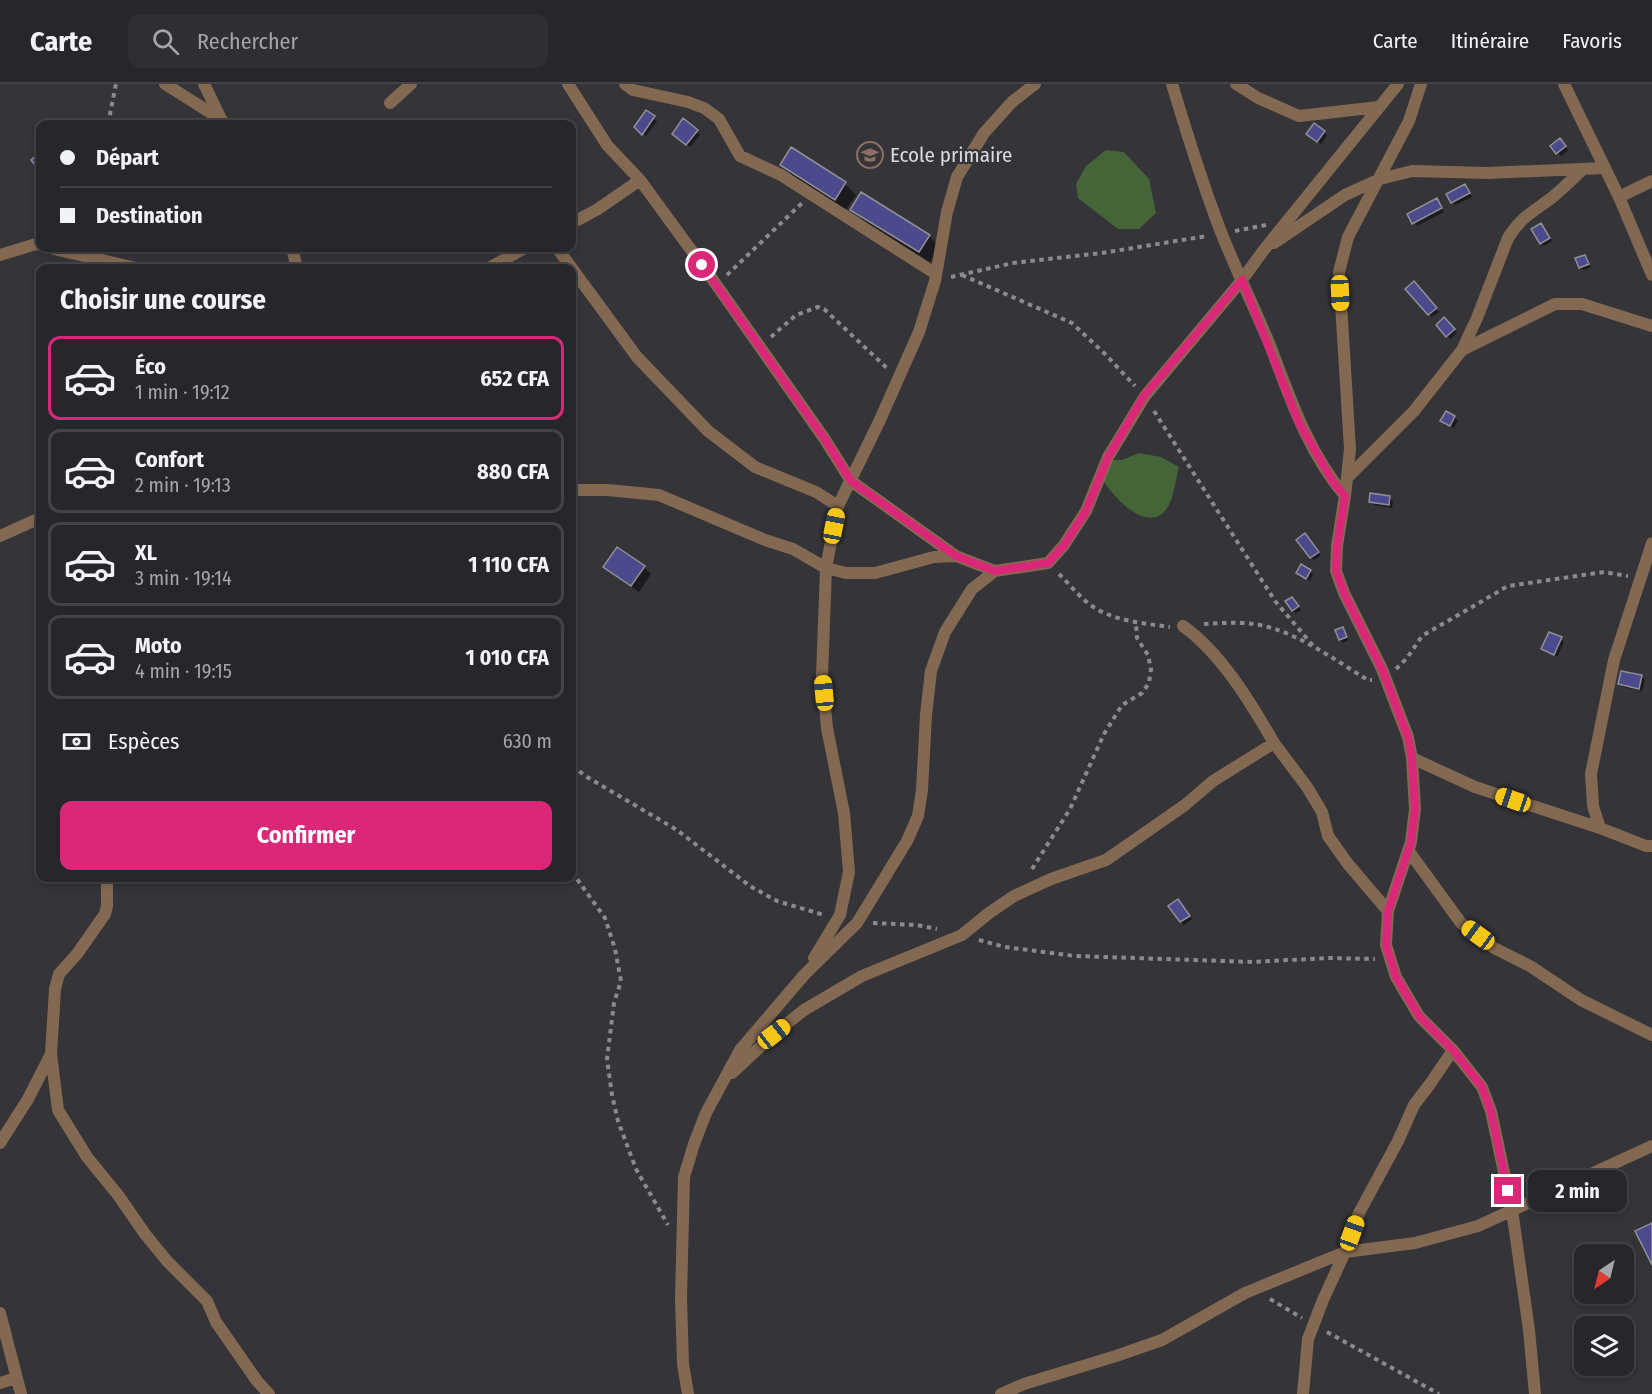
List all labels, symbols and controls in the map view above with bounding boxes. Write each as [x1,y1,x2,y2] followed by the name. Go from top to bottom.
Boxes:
[128,14,548,68] search box
[30,25,92,58] text: Carte
[149,25,182,58] icon: search
[197,28,298,55] text: Rechercher
[1373,28,1418,54] text: Carte
[1451,28,1529,54] text: Itinéraire
[1562,28,1622,54] text: Favoris
[855,140,885,170] school or university icon: Ecole primaire
[890,142,1012,168] place label: Ecole primaire
[96,144,159,171] text: Départ
[96,202,203,229] text: Destination
[688,251,715,278] route start
[1330,275,1350,311] car
[60,284,266,316] text: Choisir une course
[63,351,117,405] icon: car
[135,353,166,380] text: Éco
[480,365,549,392] text: 652 CFA
[135,380,230,404] text: 1 min · 19:12
[63,444,117,498] icon: car
[135,446,204,473] text: Confort
[477,458,549,485] text: 880 CFA
[135,473,231,497] text: 2 min · 19:13
[822,507,846,545] car
[63,537,117,591] icon: car
[135,539,157,566] text: XL
[468,551,549,578] text: 1 110 CFA
[135,566,232,590] text: 3 min · 19:14
[63,630,117,684] icon: car
[135,632,182,659] text: Moto
[466,644,549,671] text: 1 010 CFA
[135,659,232,683] text: 4 min · 19:15
[813,674,835,712] car
[60,725,93,758] icon: cash
[108,728,179,755] text: Espèces
[503,729,552,753] text: 630 m
[1493,786,1533,814] car
[60,801,552,870] button: Confirmer
[1458,917,1498,953] car
[754,1016,794,1052] car
[1529,1170,1628,1212] callout: 2 min
[1494,1177,1521,1204] route end
[1555,1179,1600,1203] text: 2 min
[1337,1213,1367,1253] car
[1574,1244,1634,1304] north arrow
[1574,1244,1634,1376] map controls
[1574,1316,1634,1376] button: layers

